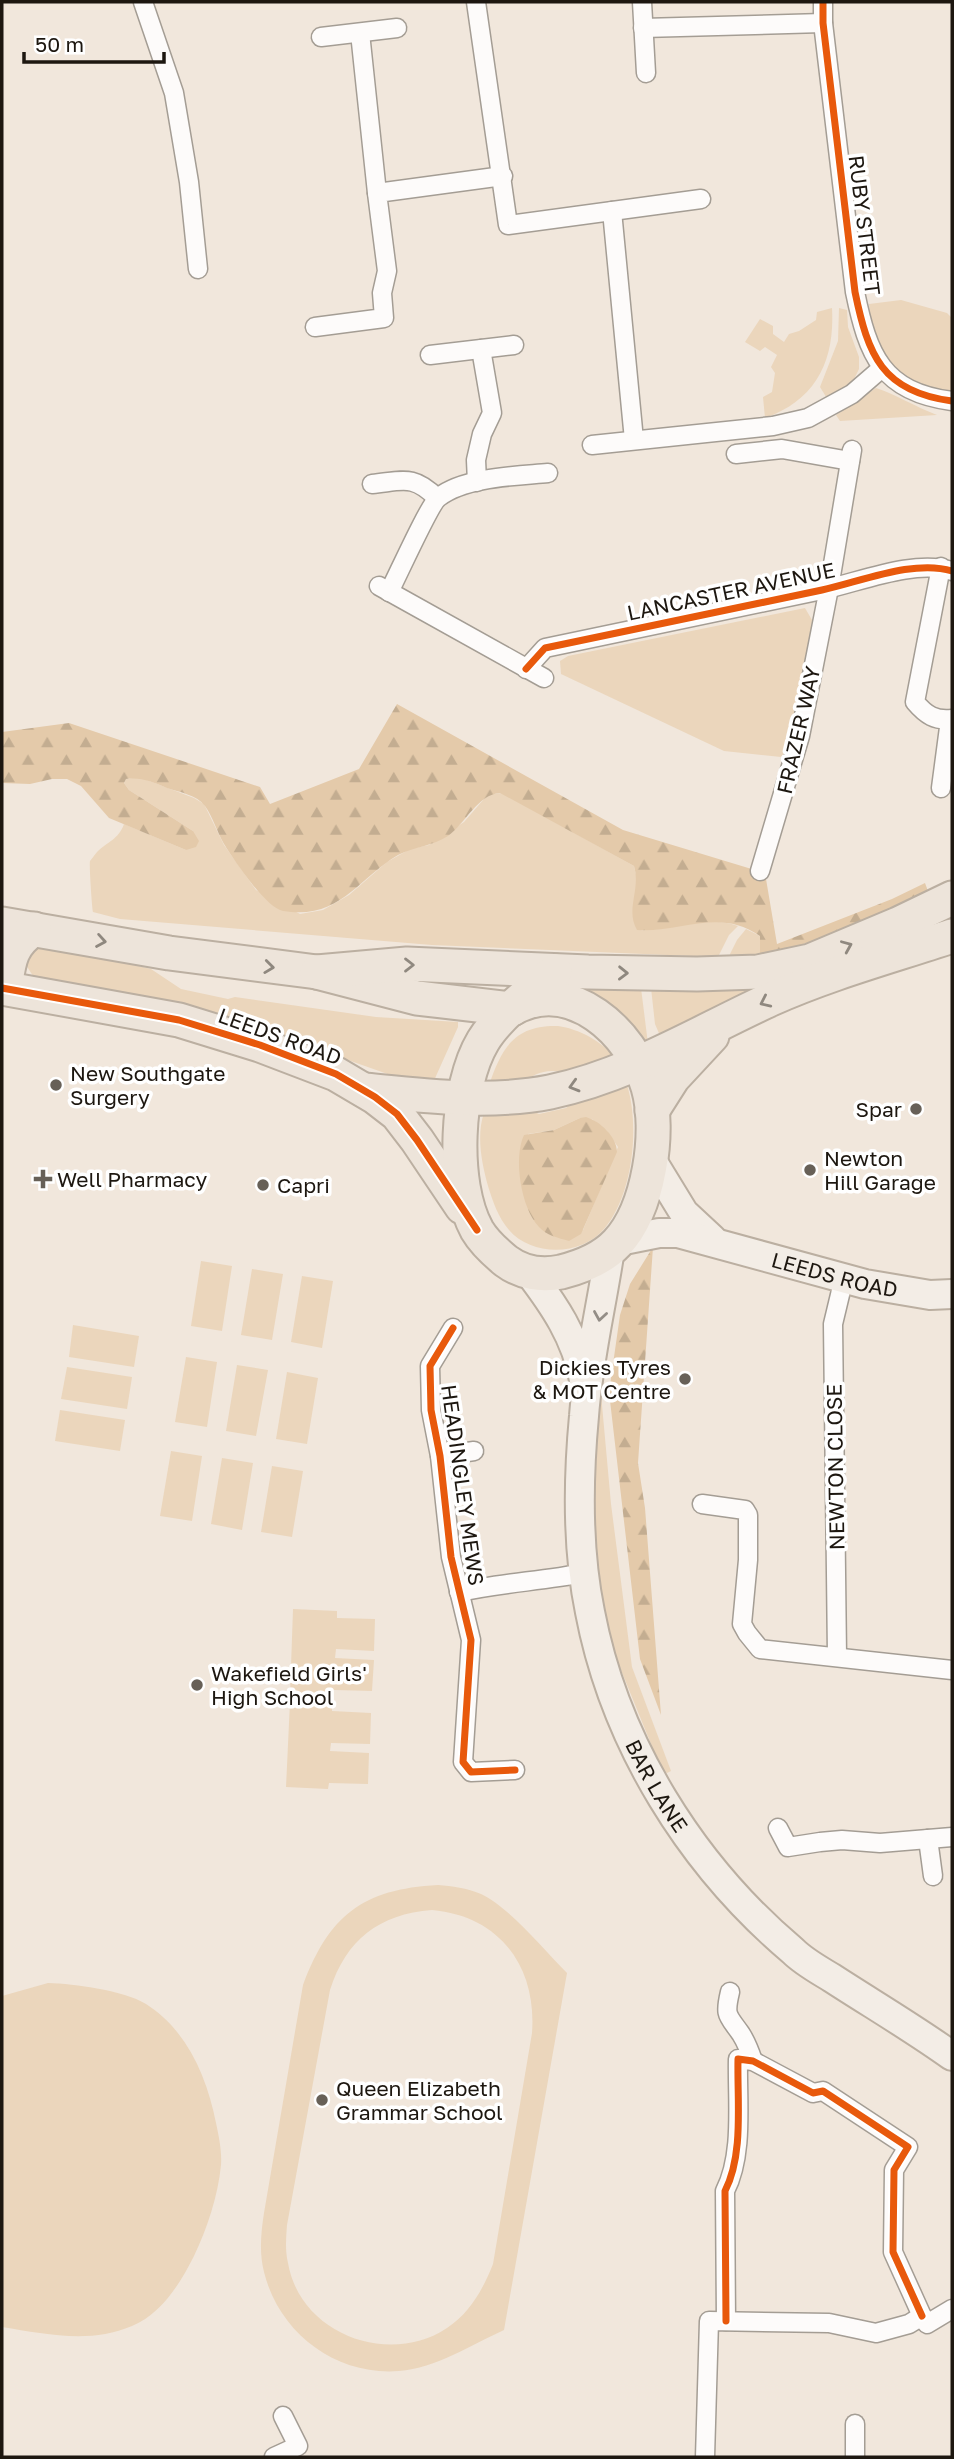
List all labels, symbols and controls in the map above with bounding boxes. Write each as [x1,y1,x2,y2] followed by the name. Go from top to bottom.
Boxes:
[24,21,164,65] scale bar
[35,31,84,57] text: 50 m
[844,154,886,296] street label: RUBY STREET
[625,556,837,626] street label: LANCASTER AVENUE
[771,663,825,796] street label: FRAZER WAY
[95,933,107,948] one-way arrow
[840,941,852,955] one-way arrow
[404,957,415,972] one-way arrow
[263,959,275,974] one-way arrow
[618,965,629,980] one-way arrow
[760,994,772,1008] one-way arrow
[215,1002,345,1070] street label: LEEDS ROAD
[70,1060,225,1110] place label: New Southgate Surgery
[48,1077,64,1093] marker: New Southgate Surgery
[568,1077,580,1092] one-way arrow
[856,1096,902,1122] place label: Spar
[908,1101,924,1117] marker: Spar
[824,1145,936,1195] place label: Newton Hill Garage
[802,1162,818,1178] marker: Newton Hill Garage
[57,1166,207,1192] place label: Well Pharmacy
[35,1171,51,1187] marker: Well Pharmacy
[277,1172,330,1198] place label: Capri
[255,1177,271,1193] marker: Capri
[769,1246,900,1302] street label: LEEDS ROAD
[593,1310,608,1322] one-way arrow
[533,1354,671,1404] place label: Dickies Tyres & MOT Centre
[677,1371,693,1387] marker: Dickies Tyres & MOT Centre
[436,1383,490,1587] street label: HEADINGLEY MEWS
[821,1384,849,1550] street label: NEWTON CLOSE
[211,1660,367,1710] place label: Wakefield Girls' High School
[189,1677,205,1693] marker: Wakefield Girls' High School
[620,1735,694,1837] street label: BAR LANE
[336,2075,503,2125] place label: Queen Elizabeth Grammar School
[314,2092,330,2108] marker: Queen Elizabeth Grammar School

